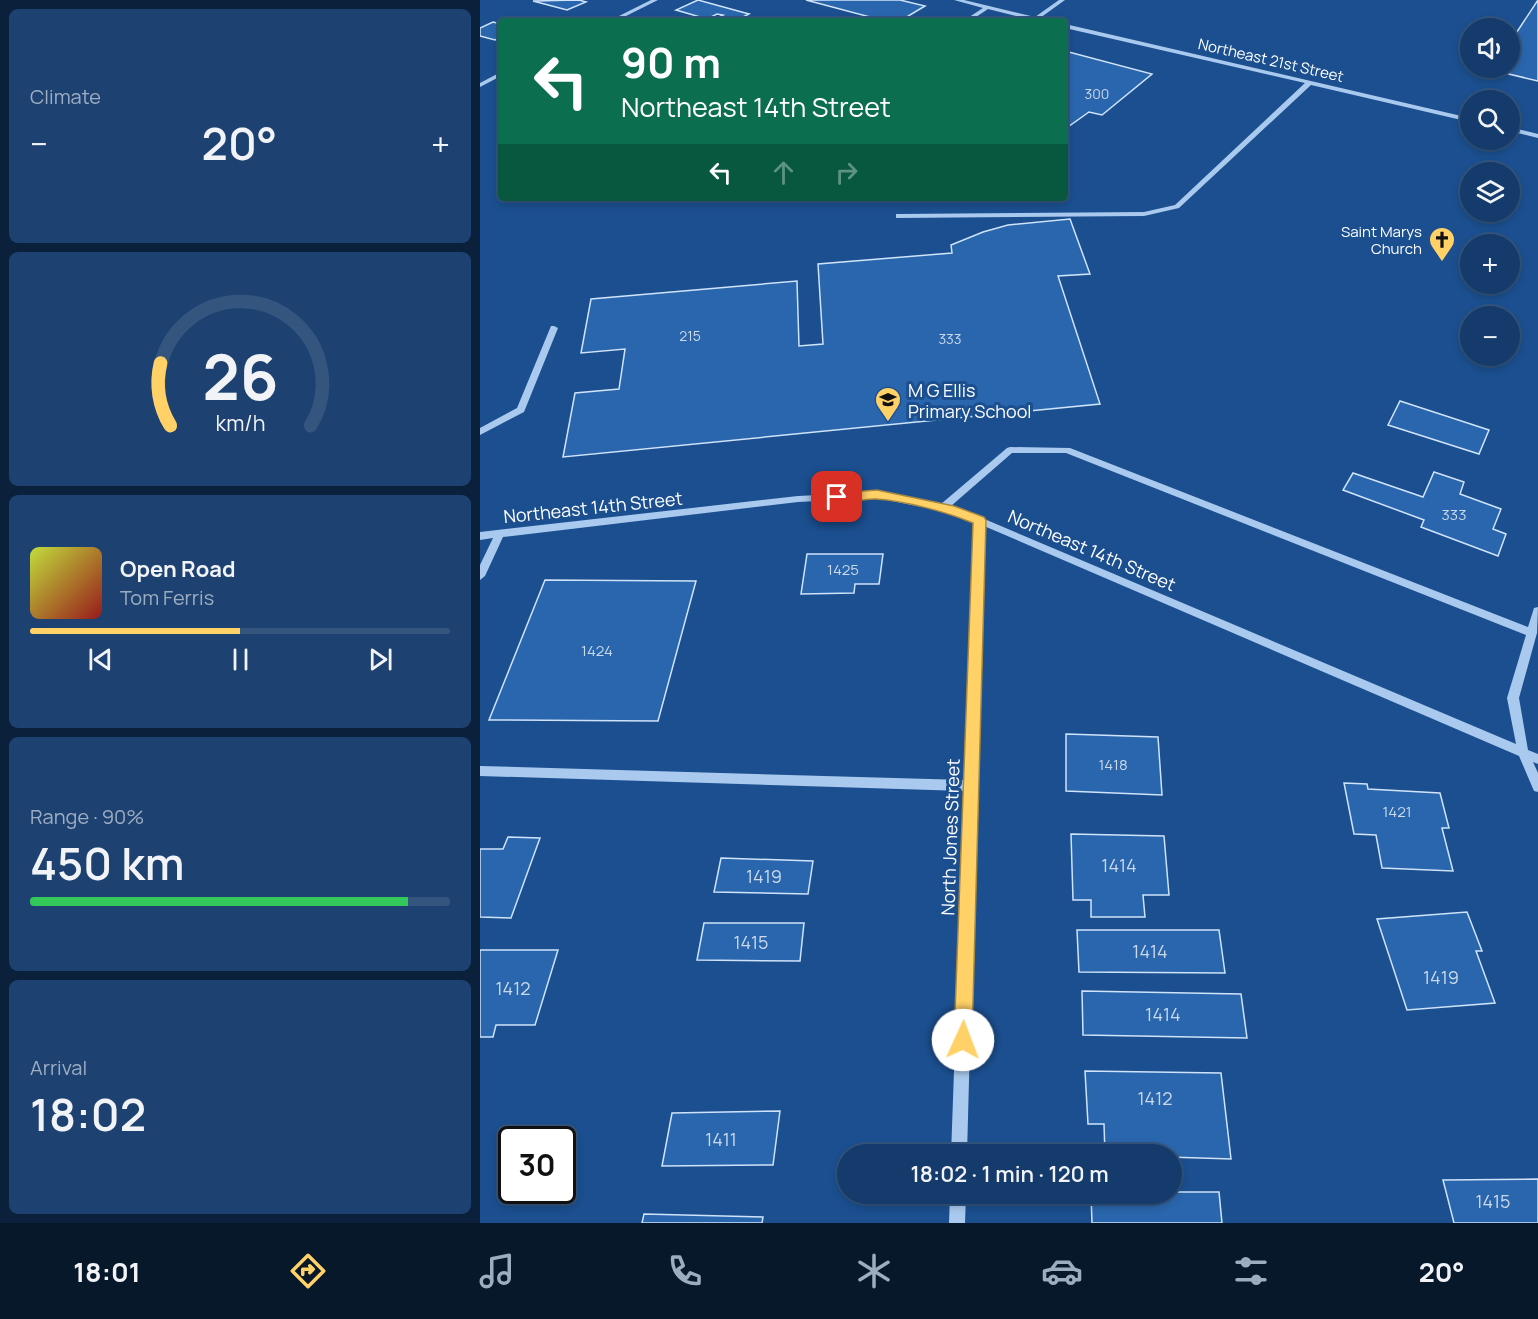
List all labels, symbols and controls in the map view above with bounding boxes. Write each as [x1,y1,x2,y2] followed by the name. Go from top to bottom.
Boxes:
[1460,18,1520,366] map controls
[1460,18,1520,78] button: sound
[621,33,721,91] text: 90 m
[1196,33,1346,87] street label: Northeast 21st Street
[522,42,600,120] icon: left
[30,83,101,110] text: Climate
[1085,84,1109,103] house number: 300
[621,88,891,125] text: Northeast 14th Street
[1460,90,1520,150] button: search
[202,112,277,174] text: 20°
[30,121,48,166] text: −
[431,121,450,166] text: +
[704,156,737,189] icon: left
[767,156,800,189] icon: ahead
[830,156,863,189] icon: right
[1460,162,1520,222] button: layers
[1341,221,1422,259] place label: Saint Marys Church
[1427,225,1457,263] church icon: Saint Marys Church
[1460,234,1520,294] button: +
[1460,306,1520,366] button: −
[679,326,701,345] house number: 215
[938,329,962,348] house number: 333
[202,333,278,419] text: 26
[908,378,1032,423] place label: M G Ellis Primary School
[873,385,903,423] school or university icon: M G Ellis Primary School
[215,408,265,437] text: km/h
[811,471,862,522] pin
[820,480,853,513] icon: arrive
[502,486,684,528] street label: Northeast 14th Street
[1004,504,1180,596] street label: Northeast 14th Street
[1442,504,1466,525] house number: 333
[120,554,235,584] text: Open Road
[827,559,859,580] house number: 1425
[120,584,214,611] text: Tom Ferris
[581,640,613,661] house number: 1424
[84,643,117,676] icon: previous
[224,643,257,676] icon: pause
[364,643,397,676] icon: next
[1098,754,1128,775] house number: 1418
[935,758,965,916] street label: North Jones Street
[1382,801,1412,822] house number: 1421
[30,803,144,830] text: Range · 90%
[30,832,185,894] text: 450 km
[1101,853,1137,877] house number: 1414
[746,864,782,888] house number: 1419
[733,930,769,954] house number: 1415
[1132,939,1168,963] house number: 1414
[1423,965,1459,989] house number: 1419
[496,976,530,1000] house number: 1412
[1145,1002,1181,1026] house number: 1414
[931,1008,995,1072] position arrow
[30,1054,87,1081] text: Arrival
[30,1083,146,1145] text: 18:02
[1138,1086,1172,1110] house number: 1412
[498,1126,576,1204] speed limit sign: 30
[705,1127,737,1151] house number: 1411
[910,1159,1109,1189] text: 18:02 · 1 min · 120 m
[1475,1189,1511,1213] house number: 1415
[287,1250,329,1292] icon: directions
[476,1250,518,1292] icon: music
[664,1250,706,1292] icon: phone
[853,1250,895,1292] icon: climate
[1041,1250,1083,1292] icon: car
[1230,1250,1272,1292] icon: filters
[73,1253,141,1290] text: 18:01
[1419,1253,1465,1290] text: 20°

